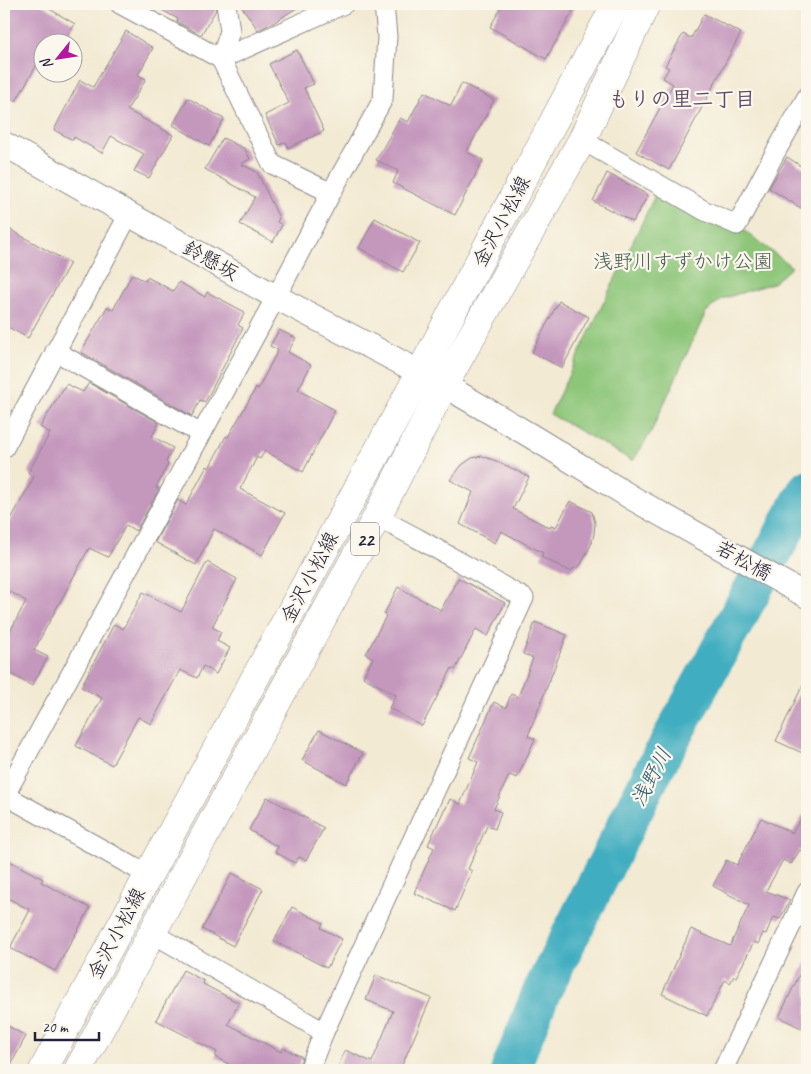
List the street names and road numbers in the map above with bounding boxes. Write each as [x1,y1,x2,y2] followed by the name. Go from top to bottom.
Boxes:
[467,171,536,271] street label: 金沢小松線
[178,235,243,286] street label: 鈴懸坂
[351,522,379,556] road number: 22
[275,527,344,627] street label: 金沢小松線
[711,535,776,586] street label: 若松橋
[82,883,151,983] street label: 金沢小松線

